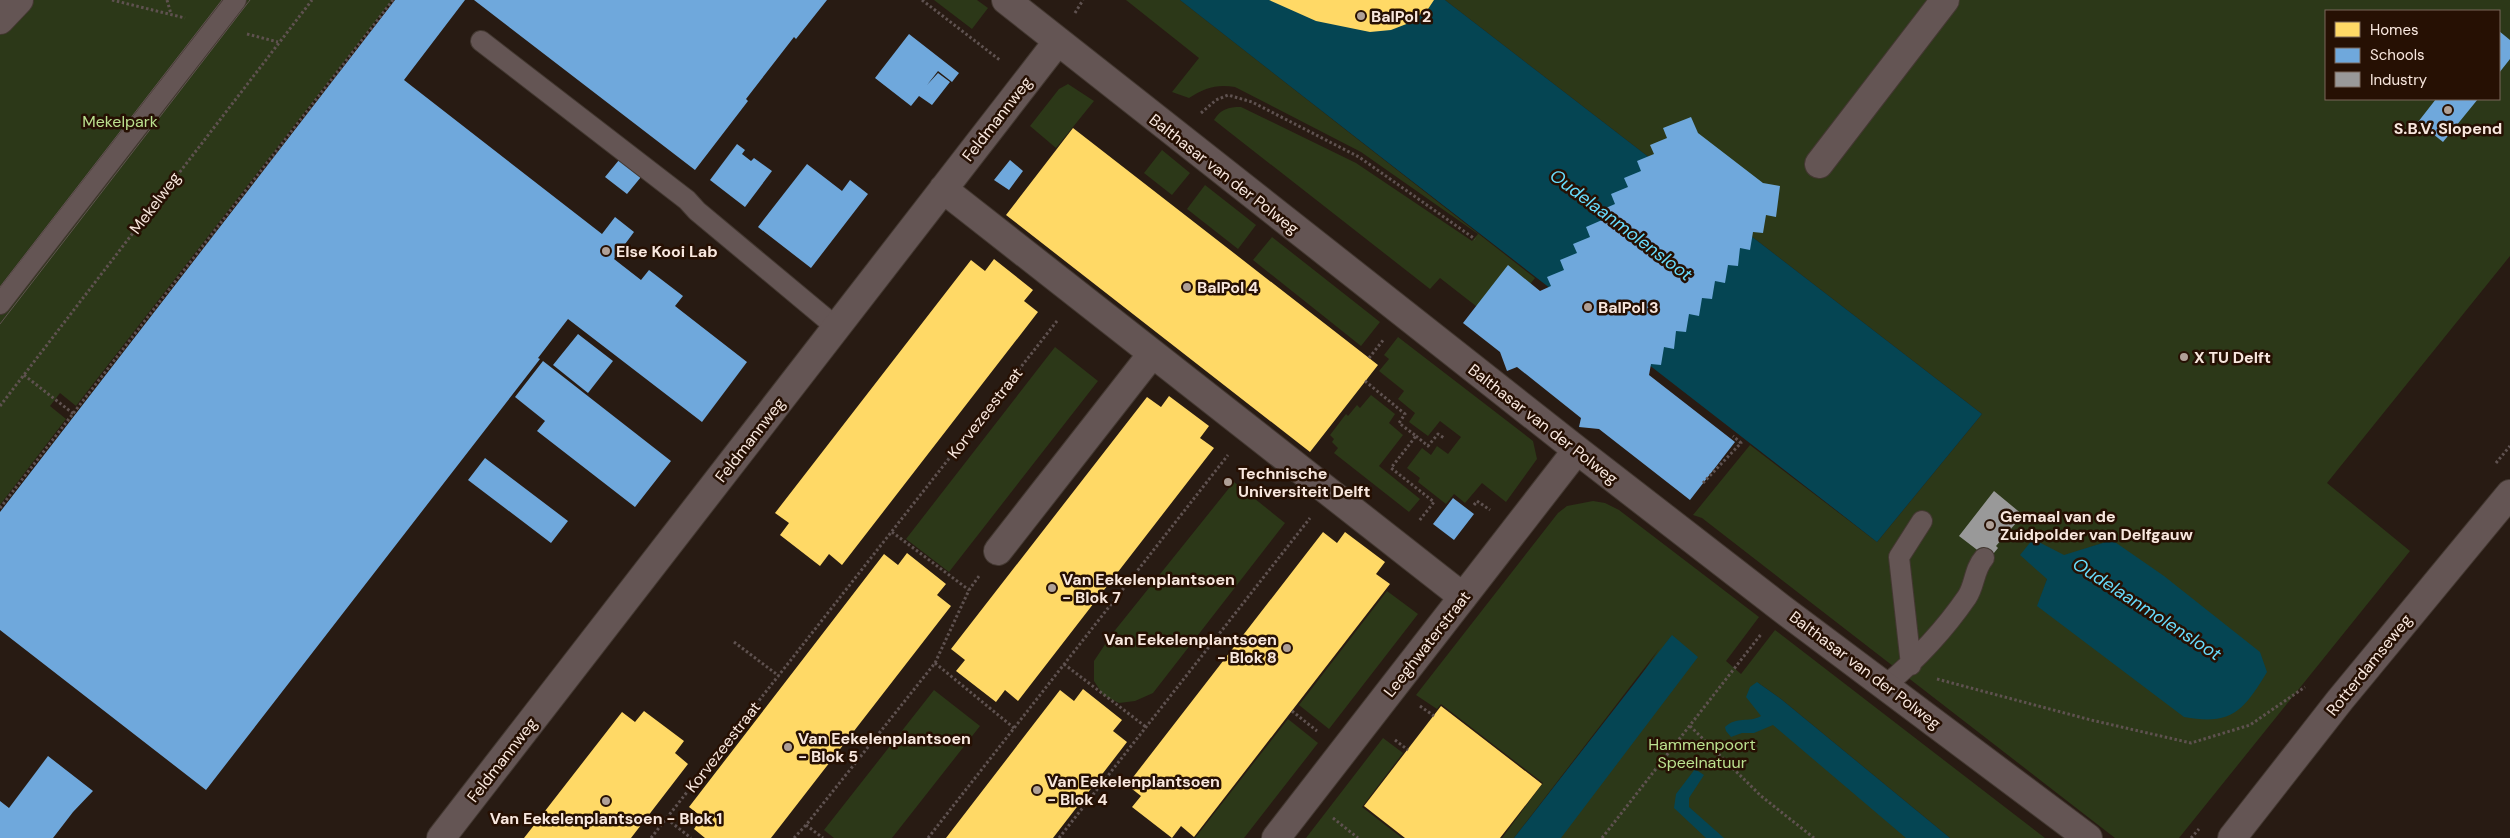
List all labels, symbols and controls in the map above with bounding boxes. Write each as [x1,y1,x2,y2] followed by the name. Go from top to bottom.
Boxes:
[1371,6,1431,27] place label: BalPol 2
[1355,10,1367,22] marker: BalPol 2
[2325,10,2500,100] legend
[2370,20,2419,40] text: Homes
[2370,45,2425,65] text: Schools
[2370,70,2428,90] text: Industry
[957,72,1037,166] street label: Feldmannweg
[2442,104,2454,116] marker: S.B.V. Slopend
[1145,109,1303,239] street label: Balthasar van der Polweg
[82,111,158,132] park label: Mekelpark
[2394,118,2502,139] place label: S.B.V. Slopend
[1545,163,1698,287] water label: Oudelaanmolensloot
[125,168,185,238] street label: Mekelweg
[616,241,718,262] place label: Else Kooi Lab
[600,245,612,257] marker: Else Kooi Lab
[1197,277,1258,298] place label: BalPol 4
[1181,281,1193,293] marker: BalPol 4
[1598,297,1659,318] place label: BalPol 3
[1582,301,1594,313] marker: BalPol 3
[2194,347,2271,368] place label: X TU Delft
[2178,351,2190,363] marker: X TU Delft
[1464,359,1622,489] street label: Balthasar van der Polweg
[943,363,1027,463] street label: Korvezeestraat
[710,393,790,487] street label: Feldmannweg
[1238,463,1371,502] place label: Technische Universiteit Delft
[1222,476,1234,488] marker: Technische Universiteit Delft
[2000,506,2193,545] place label: Gemaal van de Zuidpolder van Delfgauw
[1984,519,1996,531] marker: Gemaal van de Zuidpolder van Delfgauw
[2068,552,2227,667] water label: Oudelaanmolensloot
[1062,569,1235,608] place label: Van Eekelenplantsoen - Blok 7
[1046,582,1058,594] marker: Van Eekelenplantsoen - Blok 7
[1379,587,1475,701] street label: Leeghwaterstraat
[1785,606,1945,734] street label: Balthasar van der Polweg
[2322,610,2416,720] street label: Rotterdamseweg
[1104,629,1277,668] place label: Van Eekelenplantsoen - Blok 8
[1281,642,1293,654] marker: Van Eekelenplantsoen - Blok 8
[681,697,765,797] street label: Korvezeestraat
[462,713,542,807] street label: Feldmannweg
[798,728,971,767] place label: Van Eekelenplantsoen - Blok 5
[1648,734,1756,773] park label: Hammenpoort Speelnatuur
[782,741,794,753] marker: Van Eekelenplantsoen - Blok 5
[1047,771,1220,810] place label: Van Eekelenplantsoen - Blok 4
[1031,784,1043,796] marker: Van Eekelenplantsoen - Blok 4
[600,795,612,807] marker: Van Eekelenplantsoen - Blok 1
[490,808,722,829] place label: Van Eekelenplantsoen - Blok 1

